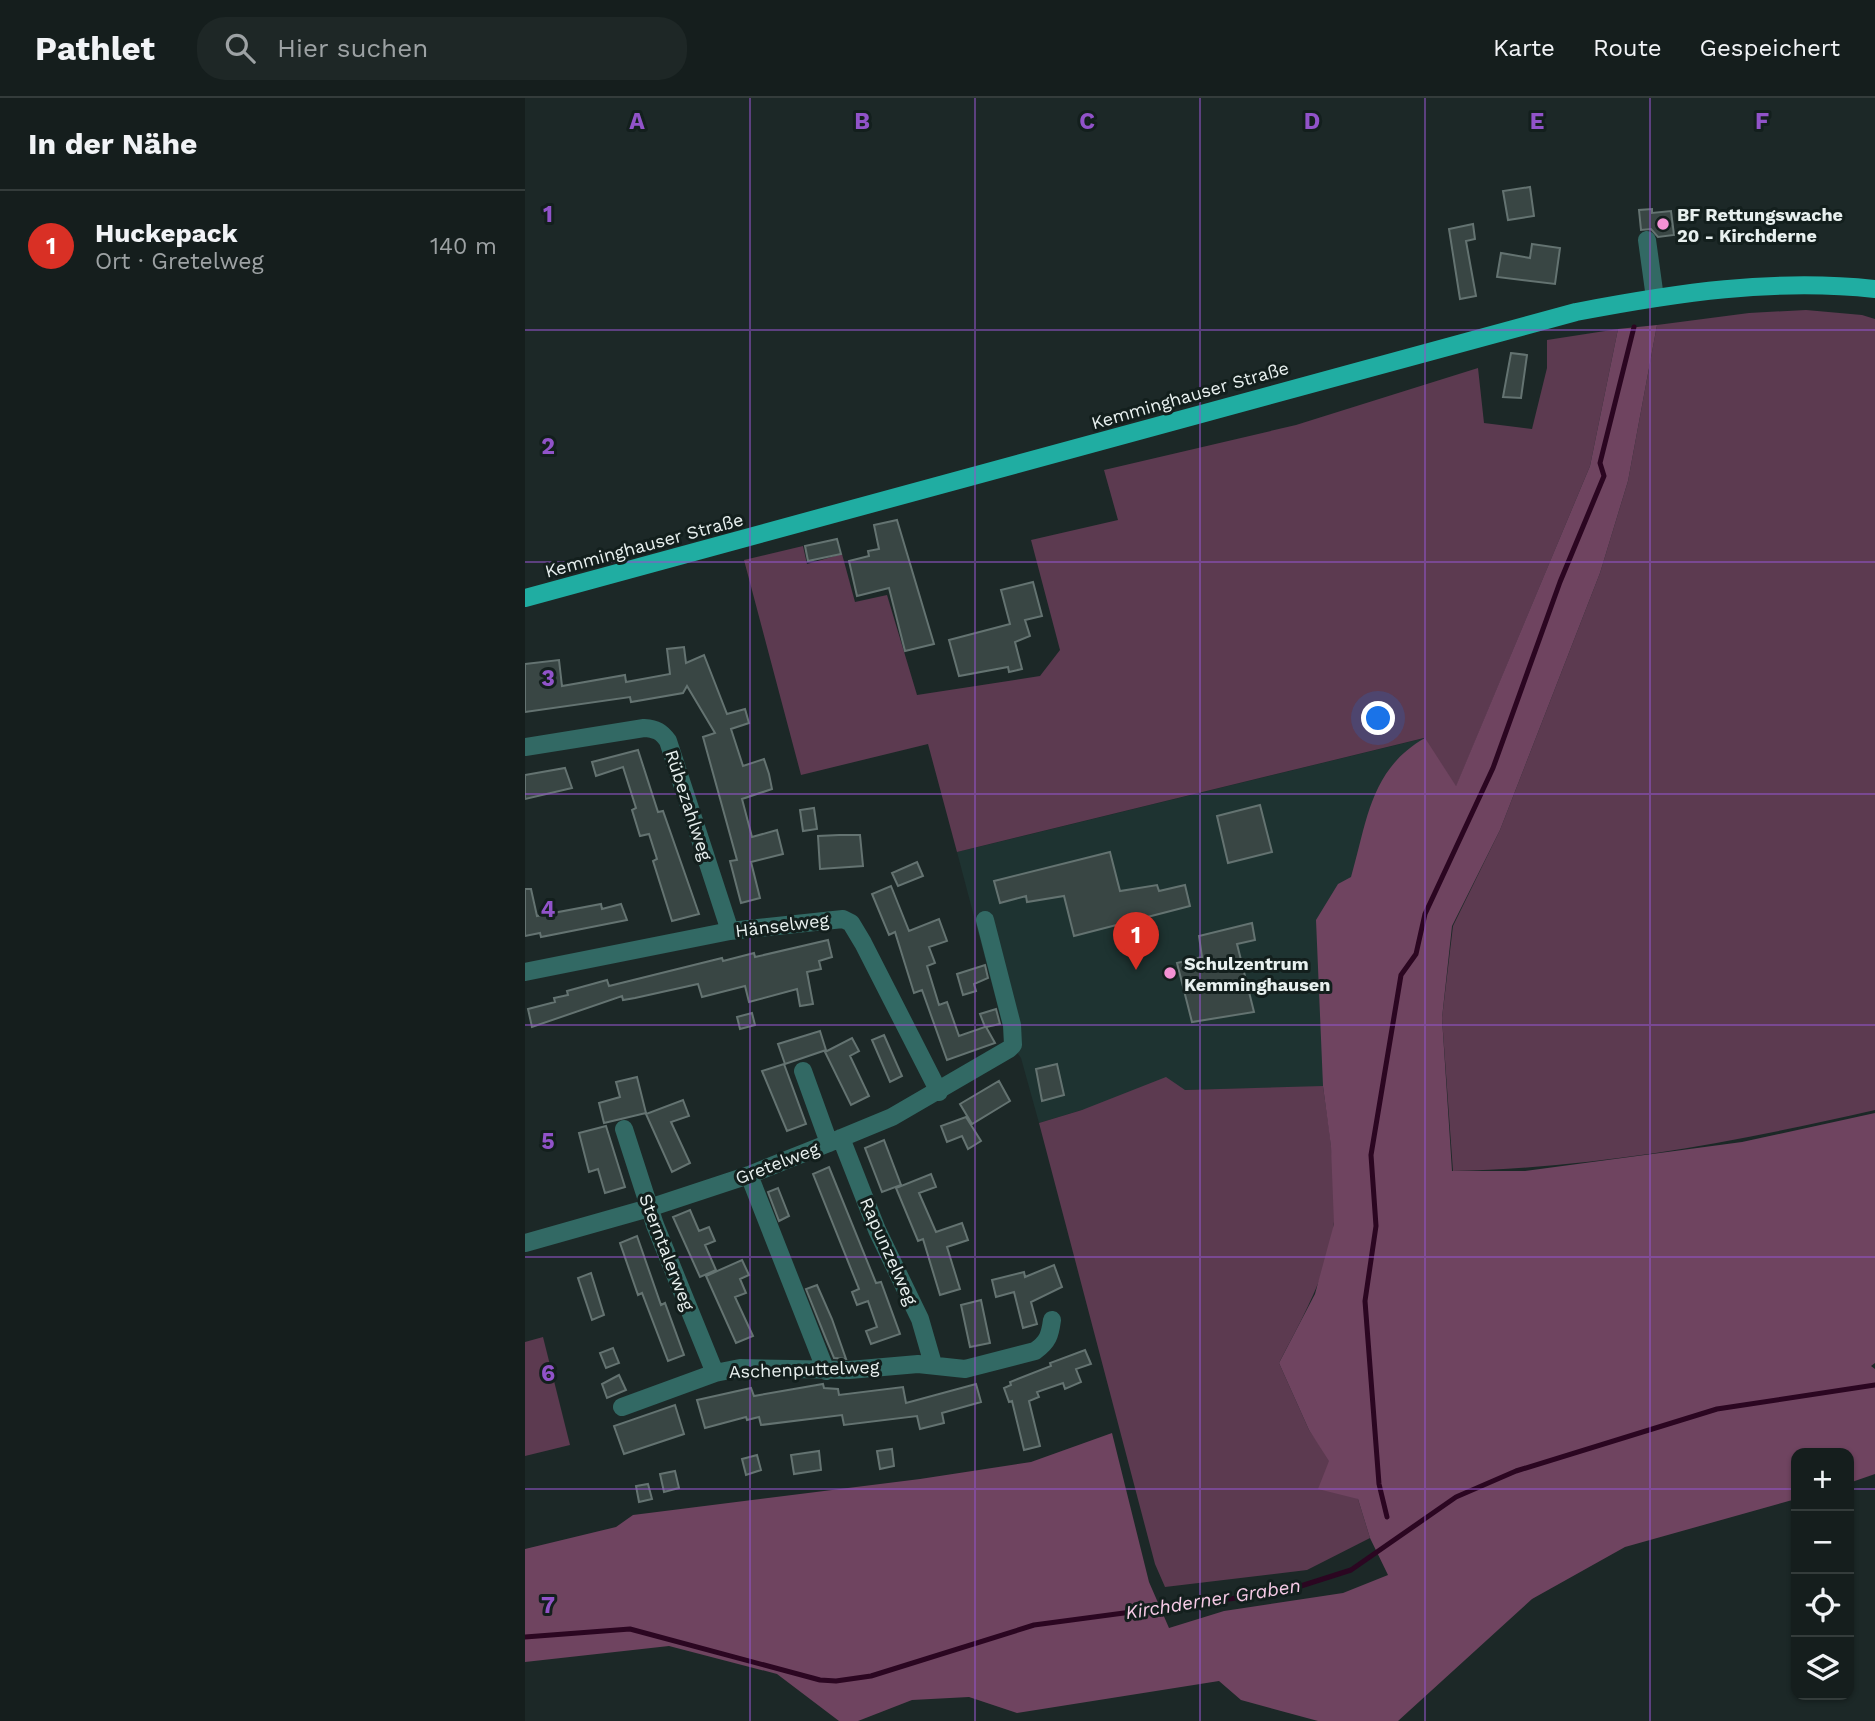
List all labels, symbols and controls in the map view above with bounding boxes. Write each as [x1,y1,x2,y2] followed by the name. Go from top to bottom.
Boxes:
[197,17,687,80] search box
[35,29,155,68] text: Pathlet
[221,29,259,67] icon: search
[277,33,428,63] text: Hier suchen
[1493,34,1555,62] text: Karte
[1593,34,1662,62] text: Route
[1700,34,1840,62] text: Gespeichert
[629,108,645,135] text: A
[854,108,870,135] text: B
[1079,108,1095,135] text: C
[1304,108,1320,135] text: D
[1530,108,1544,135] text: E
[1755,108,1769,135] text: F
[28,126,197,161] text: In der Nähe
[543,201,553,228] text: 1
[1677,204,1843,246] place label: BF Rettungswache 20 - Kirchderne
[1655,216,1671,232] marker: BF Rettungswache 20 - Kirchderne
[95,218,238,248] text: Huckepack
[46,233,56,260] text: 1
[430,233,497,260] text: 140 m
[95,248,264,275] text: Ort · Gretelweg
[1089,357,1291,433] street label: Kemminghauser Straße
[541,433,555,460] text: 2
[543,508,745,582] street label: Kemminghauser Straße
[541,665,555,692] text: 3
[1361,701,1395,735] your location
[661,747,717,864] street label: Rübezahlweg
[541,896,556,923] text: 4
[734,909,830,941] street label: Hänselweg
[1113,912,1159,970] pin: 1
[1184,953,1330,995] place label: Schulzentrum Kemminghausen
[1162,965,1178,981] marker: Schulzentrum Kemminghausen
[541,1128,555,1155] text: 5
[732,1137,822,1189] street label: Gretelweg
[635,1191,699,1314] street label: Sterntalerweg
[856,1194,922,1308] street label: Rapunzelweg
[728,1356,880,1382] street label: Aschenputtelweg
[541,1360,555,1387] text: 6
[1791,1448,1854,1700] map controls
[1791,1448,1854,1511] button: +
[1791,1511,1854,1574] button: −
[1124,1574,1302,1624] water label: Kirchderner Graben
[1791,1574,1854,1637] button: locate
[541,1592,555,1619] text: 7
[1791,1637,1854,1700] button: layers

